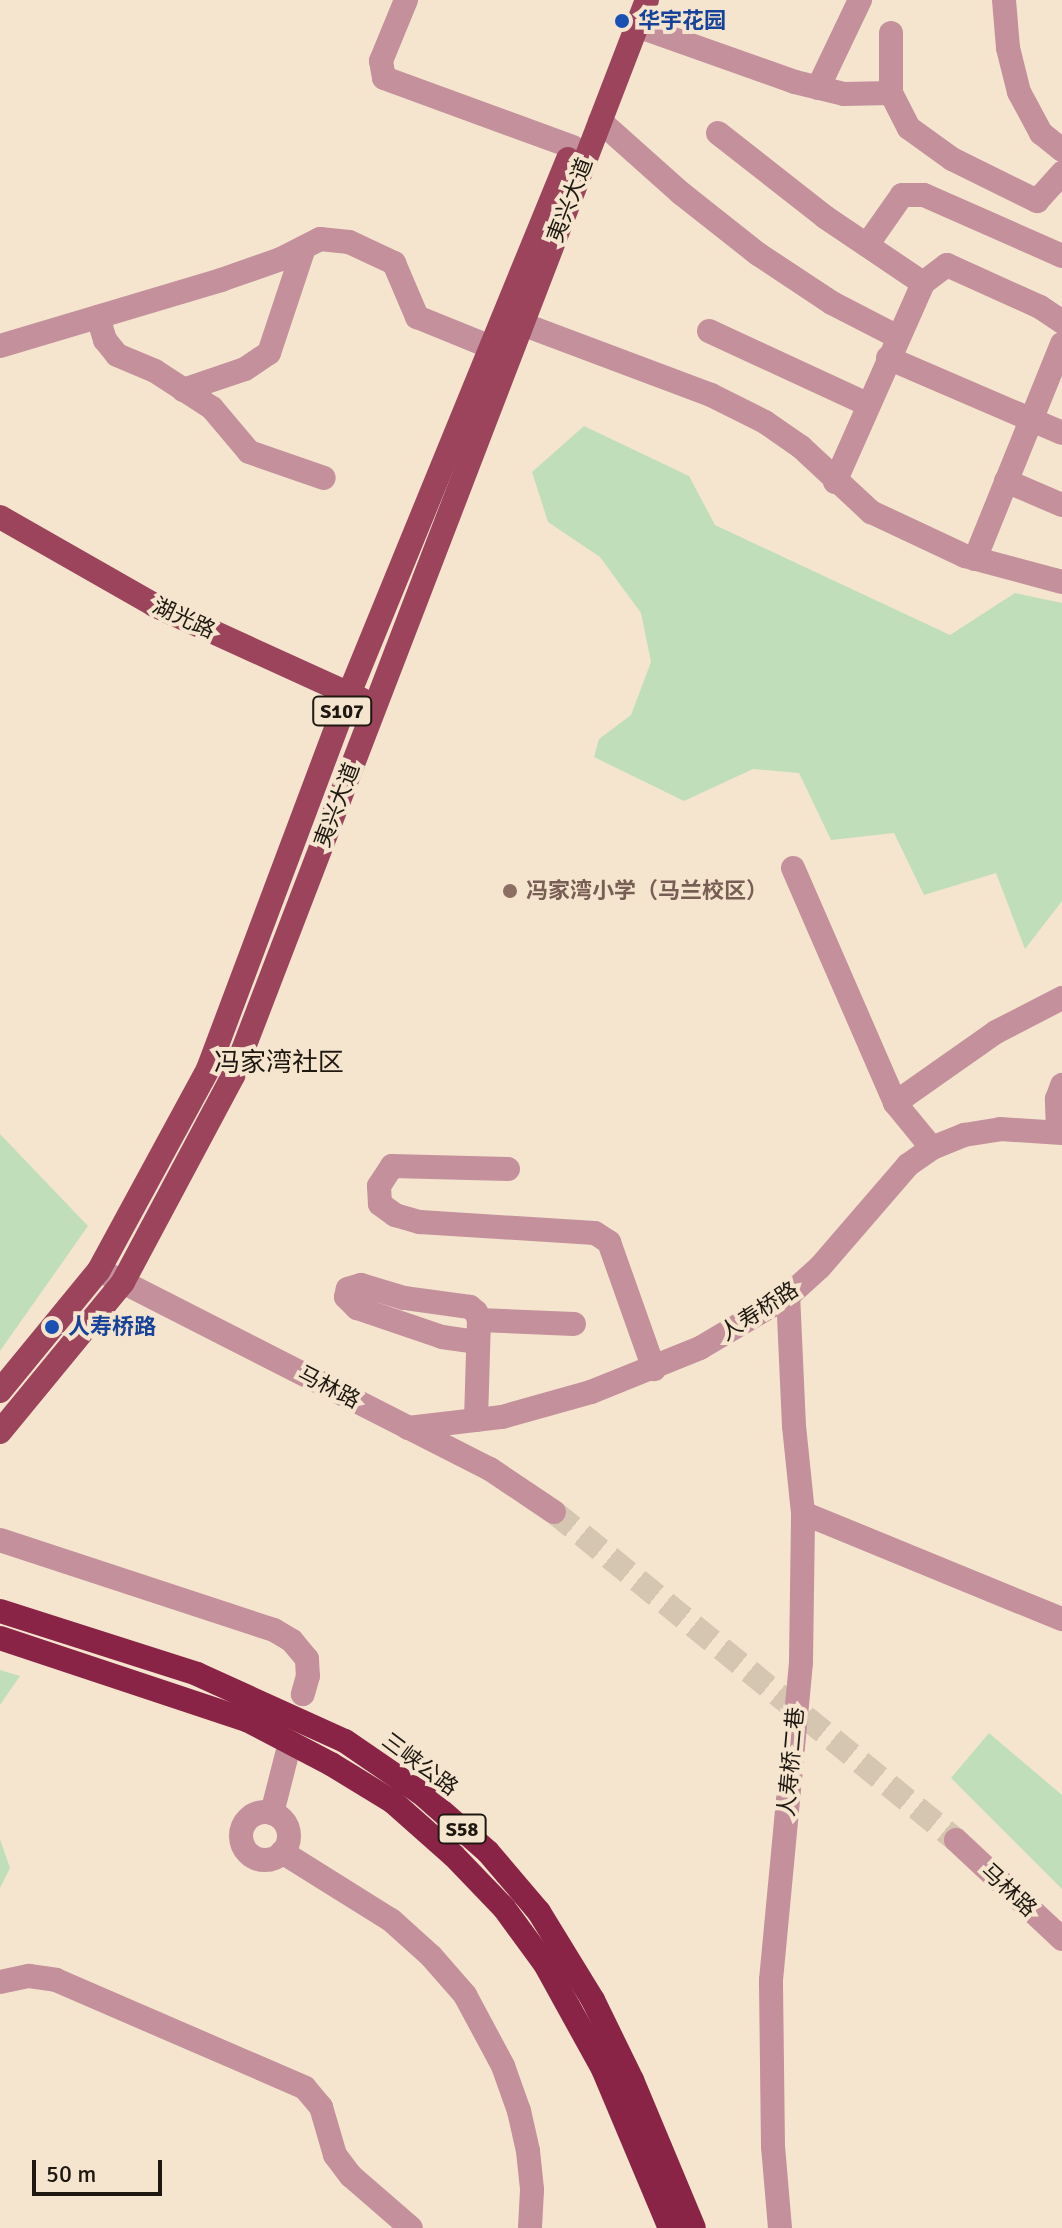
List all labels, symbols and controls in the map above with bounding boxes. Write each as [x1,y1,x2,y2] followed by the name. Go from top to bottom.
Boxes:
[638,8,726,34] place label: 华宇花园
[613,12,631,30] marker: 华宇花园
[542,154,598,246] street label: 夷兴大道
[149,592,219,644] street label: 湖光路
[312,695,372,727] road number: S107
[309,759,365,851] street label: 夷兴大道
[526,878,768,904] place label: 冯家湾小学（马兰校区）
[501,882,519,900] marker: 冯家湾小学（马兰校区）
[214,1048,344,1080] district label: 冯家湾社区
[715,1276,803,1346] street label: 人寿桥路
[68,1314,156,1340] place label: 人寿桥路
[43,1318,61,1336] marker: 人寿桥路
[294,1360,364,1414] street label: 马林路
[773,1706,809,1818] street label: 人寿桥二巷
[377,1727,463,1801] street label: 三峡公路
[436,1813,488,1845] road number: S58
[976,1858,1042,1922] street label: 马林路
[36,2144,166,2194] scale bar
[46,2159,96,2189] text: 50 m

